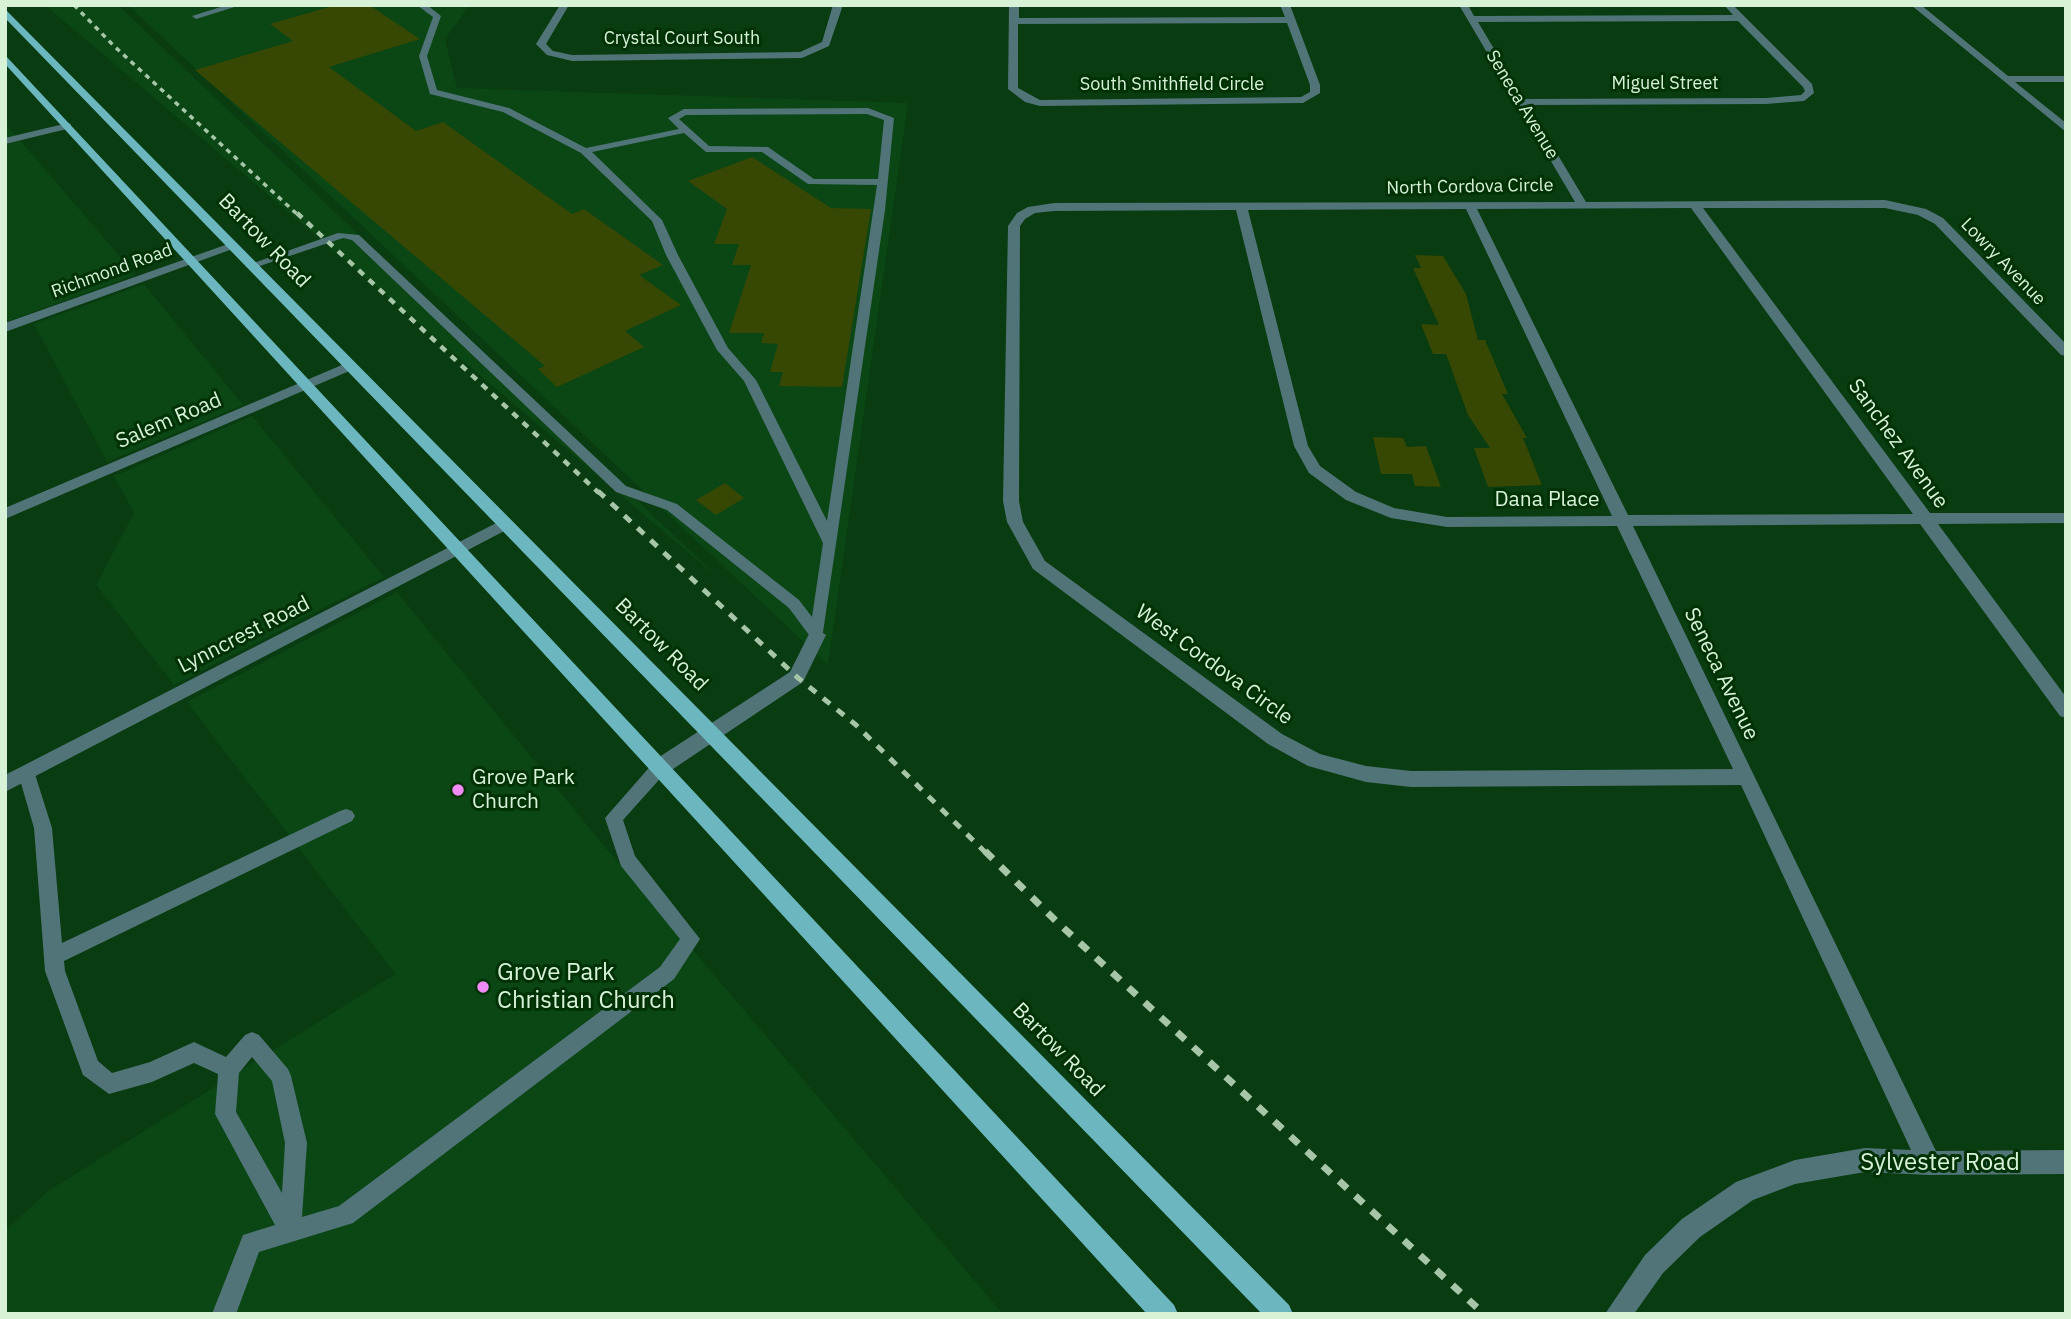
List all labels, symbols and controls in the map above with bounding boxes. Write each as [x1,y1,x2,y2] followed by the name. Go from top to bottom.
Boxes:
[604,28,760,50] street label: Crystal Court South
[1481,47,1563,163] street label: Seneca Avenue
[1611,73,1719,95] street label: Miguel Street
[1080,74,1264,96] street label: South Smithfield Circle
[1386,175,1554,199] street label: North Cordova Circle
[213,189,315,293] street label: Bartow Road
[1956,214,2050,310] street label: Lowry Avenue
[48,239,176,303] street label: Richmond Road
[1843,374,1953,514] street label: Sanchez Avenue
[112,387,226,455] street label: Salem Road
[1494,487,1600,513] street label: Dana Place
[174,591,314,679] street label: Lynncrest Road
[609,593,713,697] street label: Bartow Road
[1130,599,1298,731] street label: West Cordova Circle
[1678,604,1764,744] street label: Seneca Avenue
[472,765,575,815] place label: Grove Park Church
[450,782,466,798] marker: Grove Park Church
[497,959,675,1015] place label: Grove Park Christian Church
[475,979,491,995] marker: Grove Park Christian Church
[1007,998,1109,1102] street label: Bartow Road
[1860,1149,2020,1177] street label: Sylvester Road

